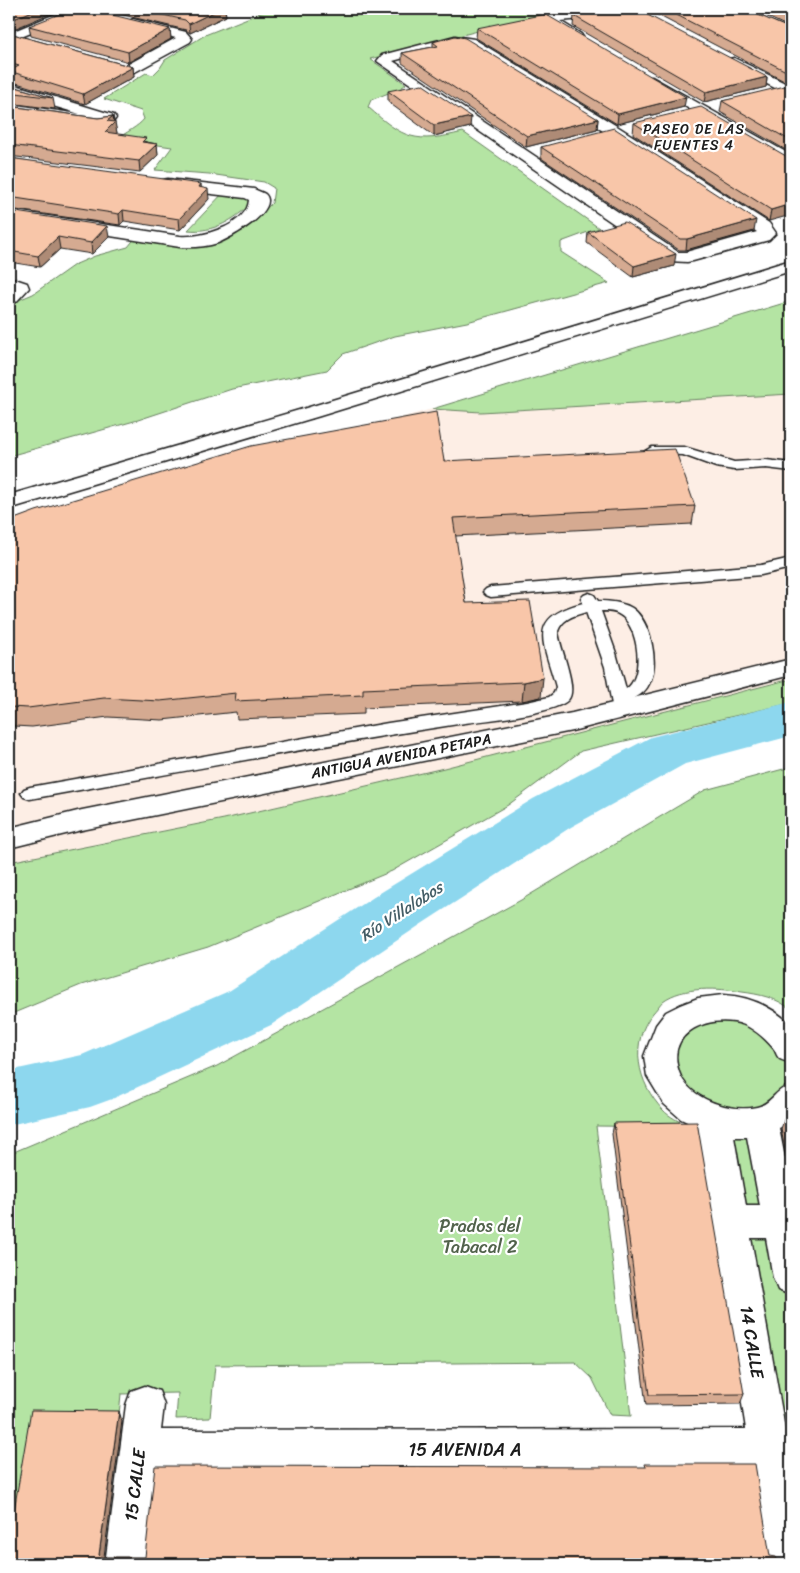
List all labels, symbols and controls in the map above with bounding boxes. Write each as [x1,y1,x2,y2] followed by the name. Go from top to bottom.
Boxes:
[643,117,745,158] district label: PASEO DE LAS FUENTES 4
[308,726,493,786] street label: ANTIGUA AVENIDA PETAPA
[354,873,450,949] water label: Río Villalobos
[439,1210,522,1263] park label: Prados del Tabacal 2
[730,1303,774,1382] street label: 14 CALLE
[408,1434,522,1466] street label: 15 AVENIDA A
[115,1446,155,1523] street label: 15 CALLE

